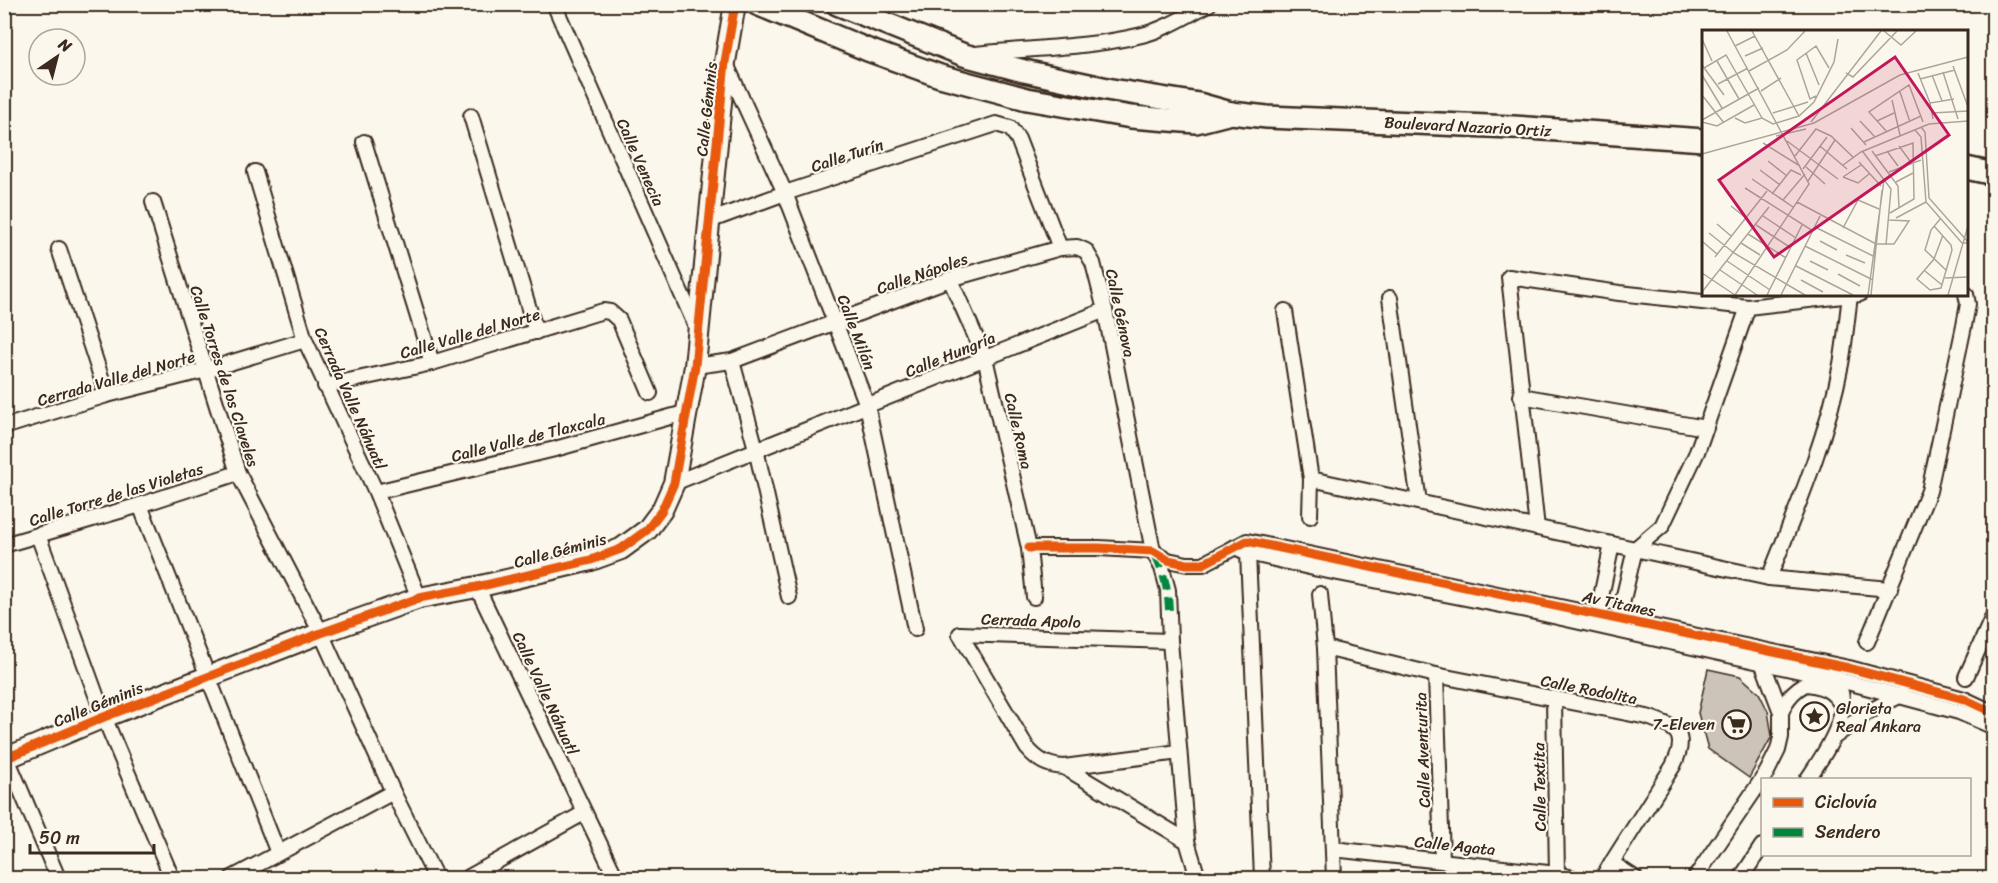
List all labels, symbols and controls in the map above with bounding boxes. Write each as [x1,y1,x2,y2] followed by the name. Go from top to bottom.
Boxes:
[27,27,87,87] north arrow
[52,29,79,61] text: N
[1702,30,1968,296] inset map
[687,60,726,158] street label: Calle Géminis
[1384,108,1553,145] street label: Boulevard Nazario Ortiz
[608,113,673,211] street label: Calle Venecia
[807,130,888,181] street label: Calle Turín
[872,244,973,303] street label: Calle Nápoles
[1097,266,1144,360] street label: Calle Génova
[181,282,268,471] street label: Calle Torres de los Claveles
[829,290,884,375] street label: Calle Milán
[397,300,544,367] street label: Calle Valle del Norte
[306,322,395,475] street label: Cerrada Valle Náhuatl
[901,323,1000,386] street label: Calle Hungría
[34,342,199,415] street label: Cerrada Valle del Norte
[996,390,1041,472] street label: Calle Roma
[448,404,609,471] street label: Calle Valle de Tlaxcala
[25,454,208,535] street label: Calle Torre de las Violetas
[511,524,610,577] street label: Calle Géminis
[1579,581,1659,626] street label: Av Titanes
[981,604,1081,637] street label: Cerrada Apolo
[504,626,587,760] street label: Calle Valle Náhuatl
[1538,666,1640,713] street label: Calle Rodolita
[49,673,148,736] street label: Calle Géminis
[1406,692,1439,808] street label: Calle Aventurita
[1836,694,1921,741] place label: Glorieta Real Ankara
[1799,701,1831,733] place icon: Glorieta Real Ankara
[1720,708,1752,740] supermarket icon: 7-Eleven
[1652,710,1715,739] place label: 7-Eleven
[1524,741,1555,832] street label: Calle Textita
[1761,778,1971,856] legend
[1815,786,1877,818] text: Ciclovía
[1815,816,1880,848] text: Sendero
[30,817,154,855] scale bar
[39,822,80,854] text: 50 m
[1413,827,1497,864] street label: Calle Agata

